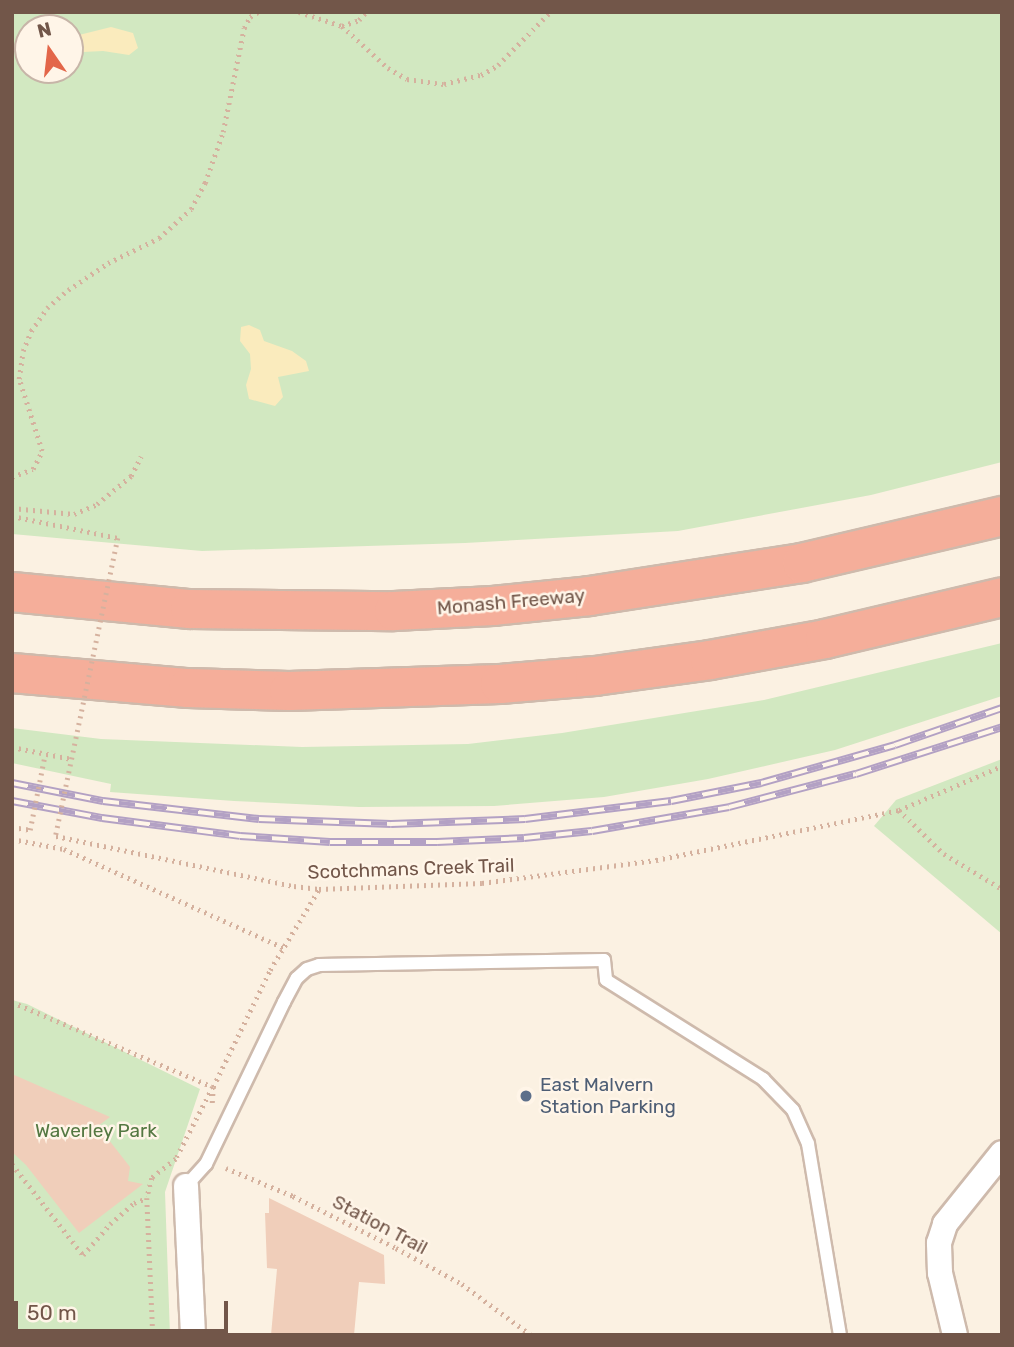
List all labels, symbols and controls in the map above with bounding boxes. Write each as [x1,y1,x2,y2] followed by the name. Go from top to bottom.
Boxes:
[14,14,84,84] north arrow
[35,17,54,43] text: N
[436,584,586,620] street label: Monash Freeway
[307,854,515,884] street label: Scotchmans Creek Trail
[540,1074,676,1118] place label: East Malvern Station Parking
[518,1088,534,1104] marker: East Malvern Station Parking
[35,1120,157,1142] park label: Waverley Park
[328,1190,432,1260] street label: Station Trail
[18,1288,231,1332] scale bar
[27,1300,77,1325] text: 50 m

